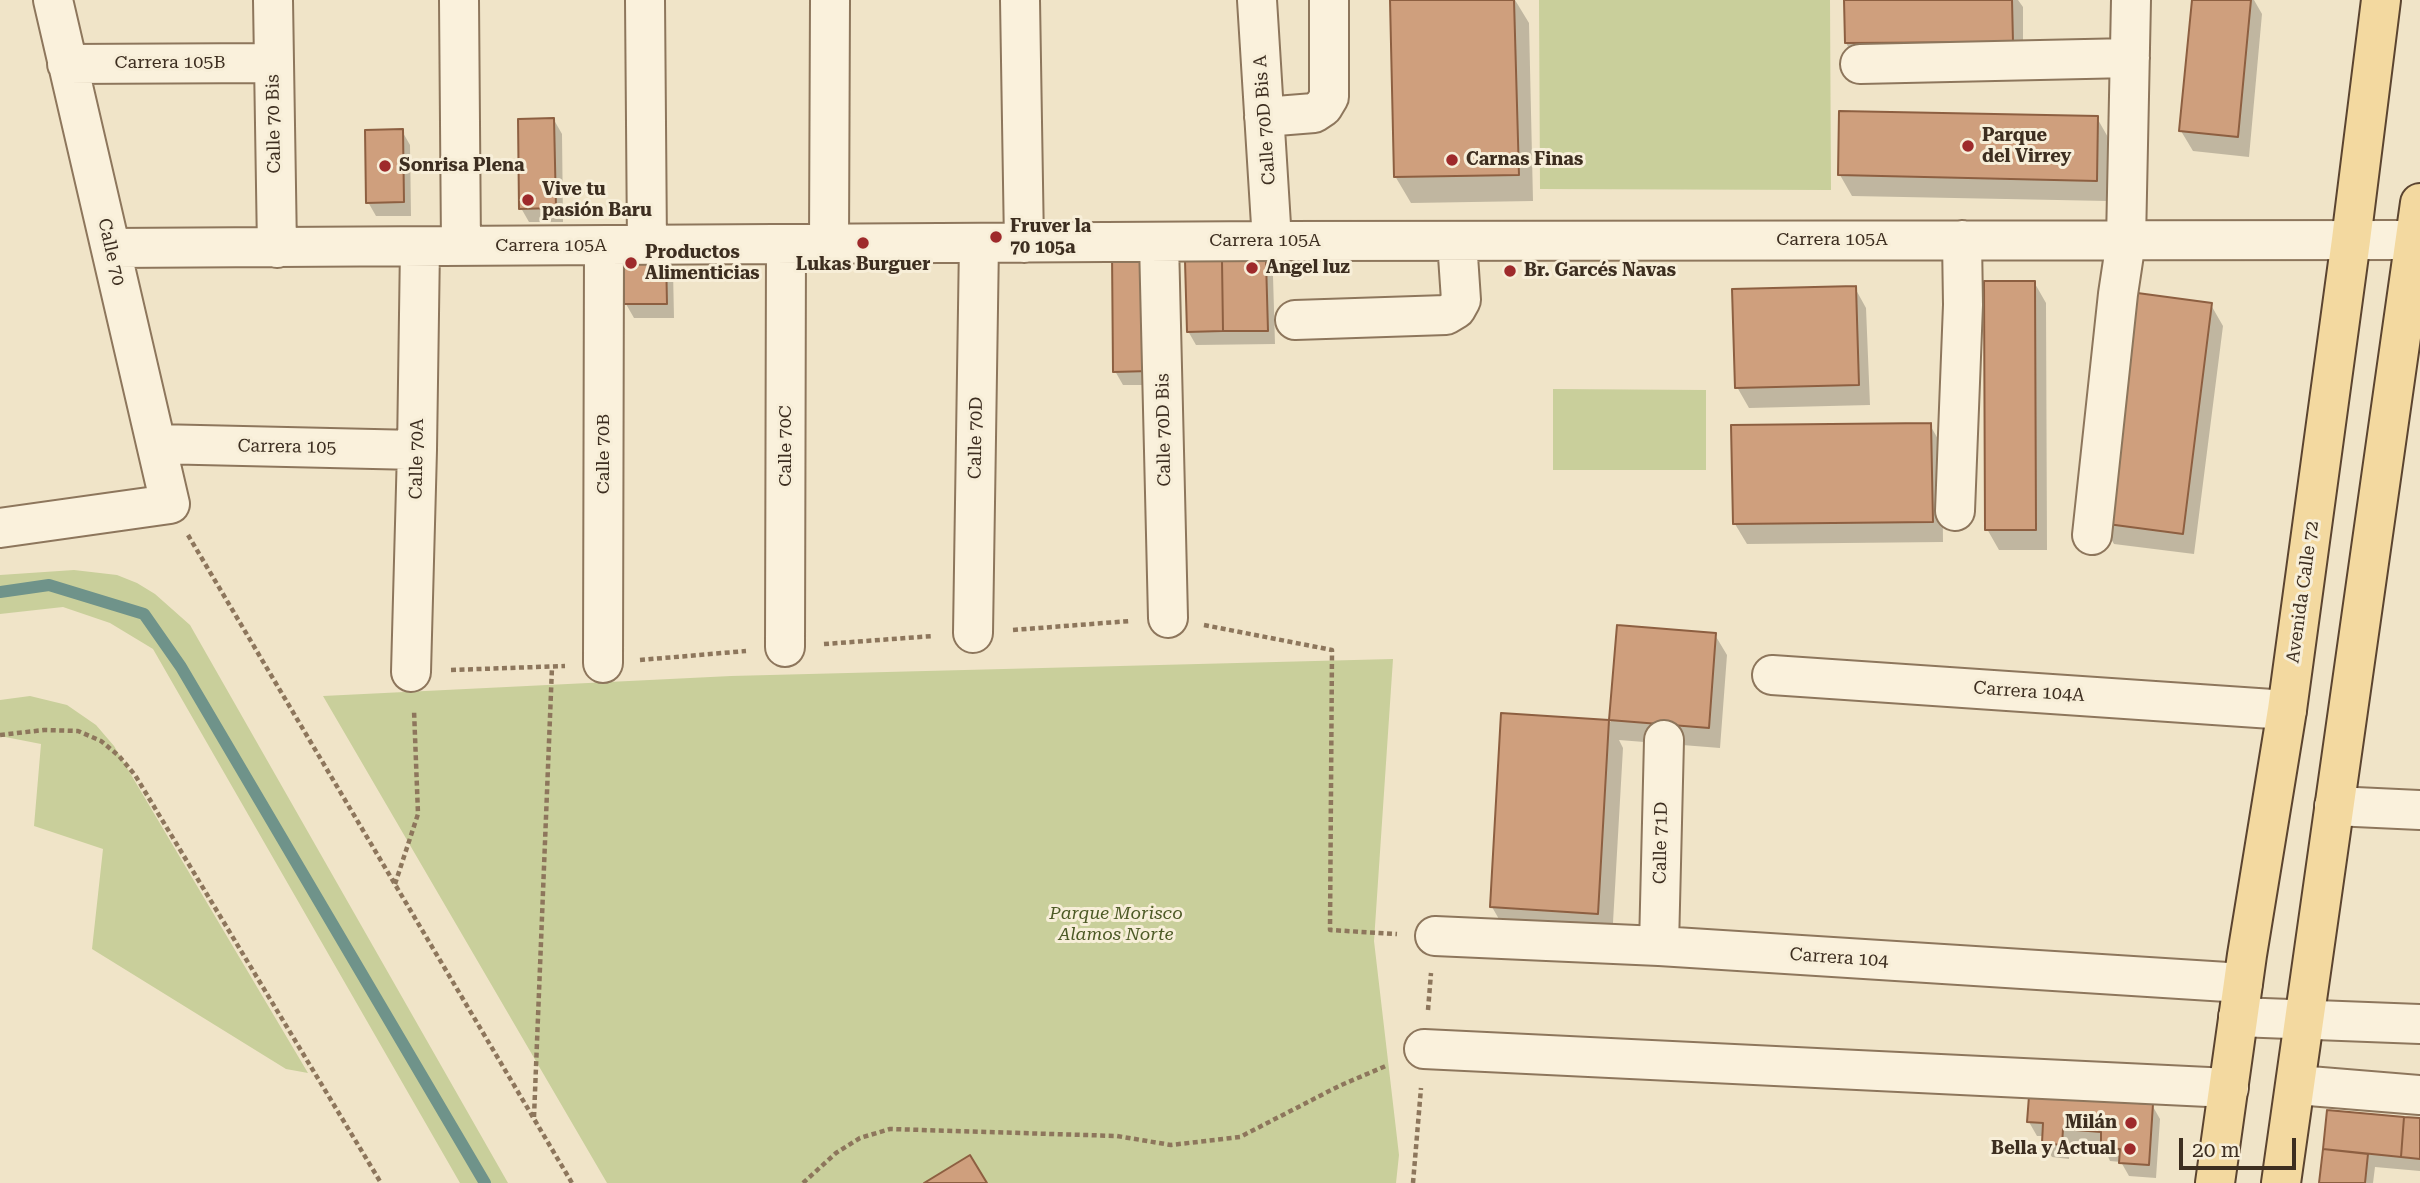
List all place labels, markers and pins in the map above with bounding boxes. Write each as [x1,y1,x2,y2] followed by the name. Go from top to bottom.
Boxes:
[1982,125,2071,168] place label: Parque del Virrey
[1960,138,1976,154] marker: Parque del Virrey
[1466,149,1583,171] place label: Carnas Finas
[1444,152,1460,168] marker: Carnas Finas
[399,155,525,177] place label: Sonrisa Plena
[377,158,393,174] marker: Sonrisa Plena
[542,179,652,222] place label: Vive tu pasión Baru
[520,192,536,208] marker: Vive tu pasión Baru
[1010,216,1091,258] place label: Fruver la 70 105a
[988,229,1004,245] marker: Fruver la 70 105a
[855,235,871,251] marker: Lukas Burguer
[645,242,760,284] place label: Productos Alimenticias
[796,254,930,276] place label: Lukas Burguer
[623,255,639,271] marker: Productos Alimenticias
[1266,257,1350,279] place label: Angel luz
[1244,260,1260,276] marker: Angel luz
[1524,260,1676,282] place label: Br. Garcés Navas
[1502,263,1518,279] marker: Br. Garcés Navas
[2065,1112,2117,1134] place label: Milán
[2123,1115,2139,1131] marker: Milán
[1991,1138,2116,1160] place label: Bella y Actual
[2122,1141,2138,1157] marker: Bella y Actual

